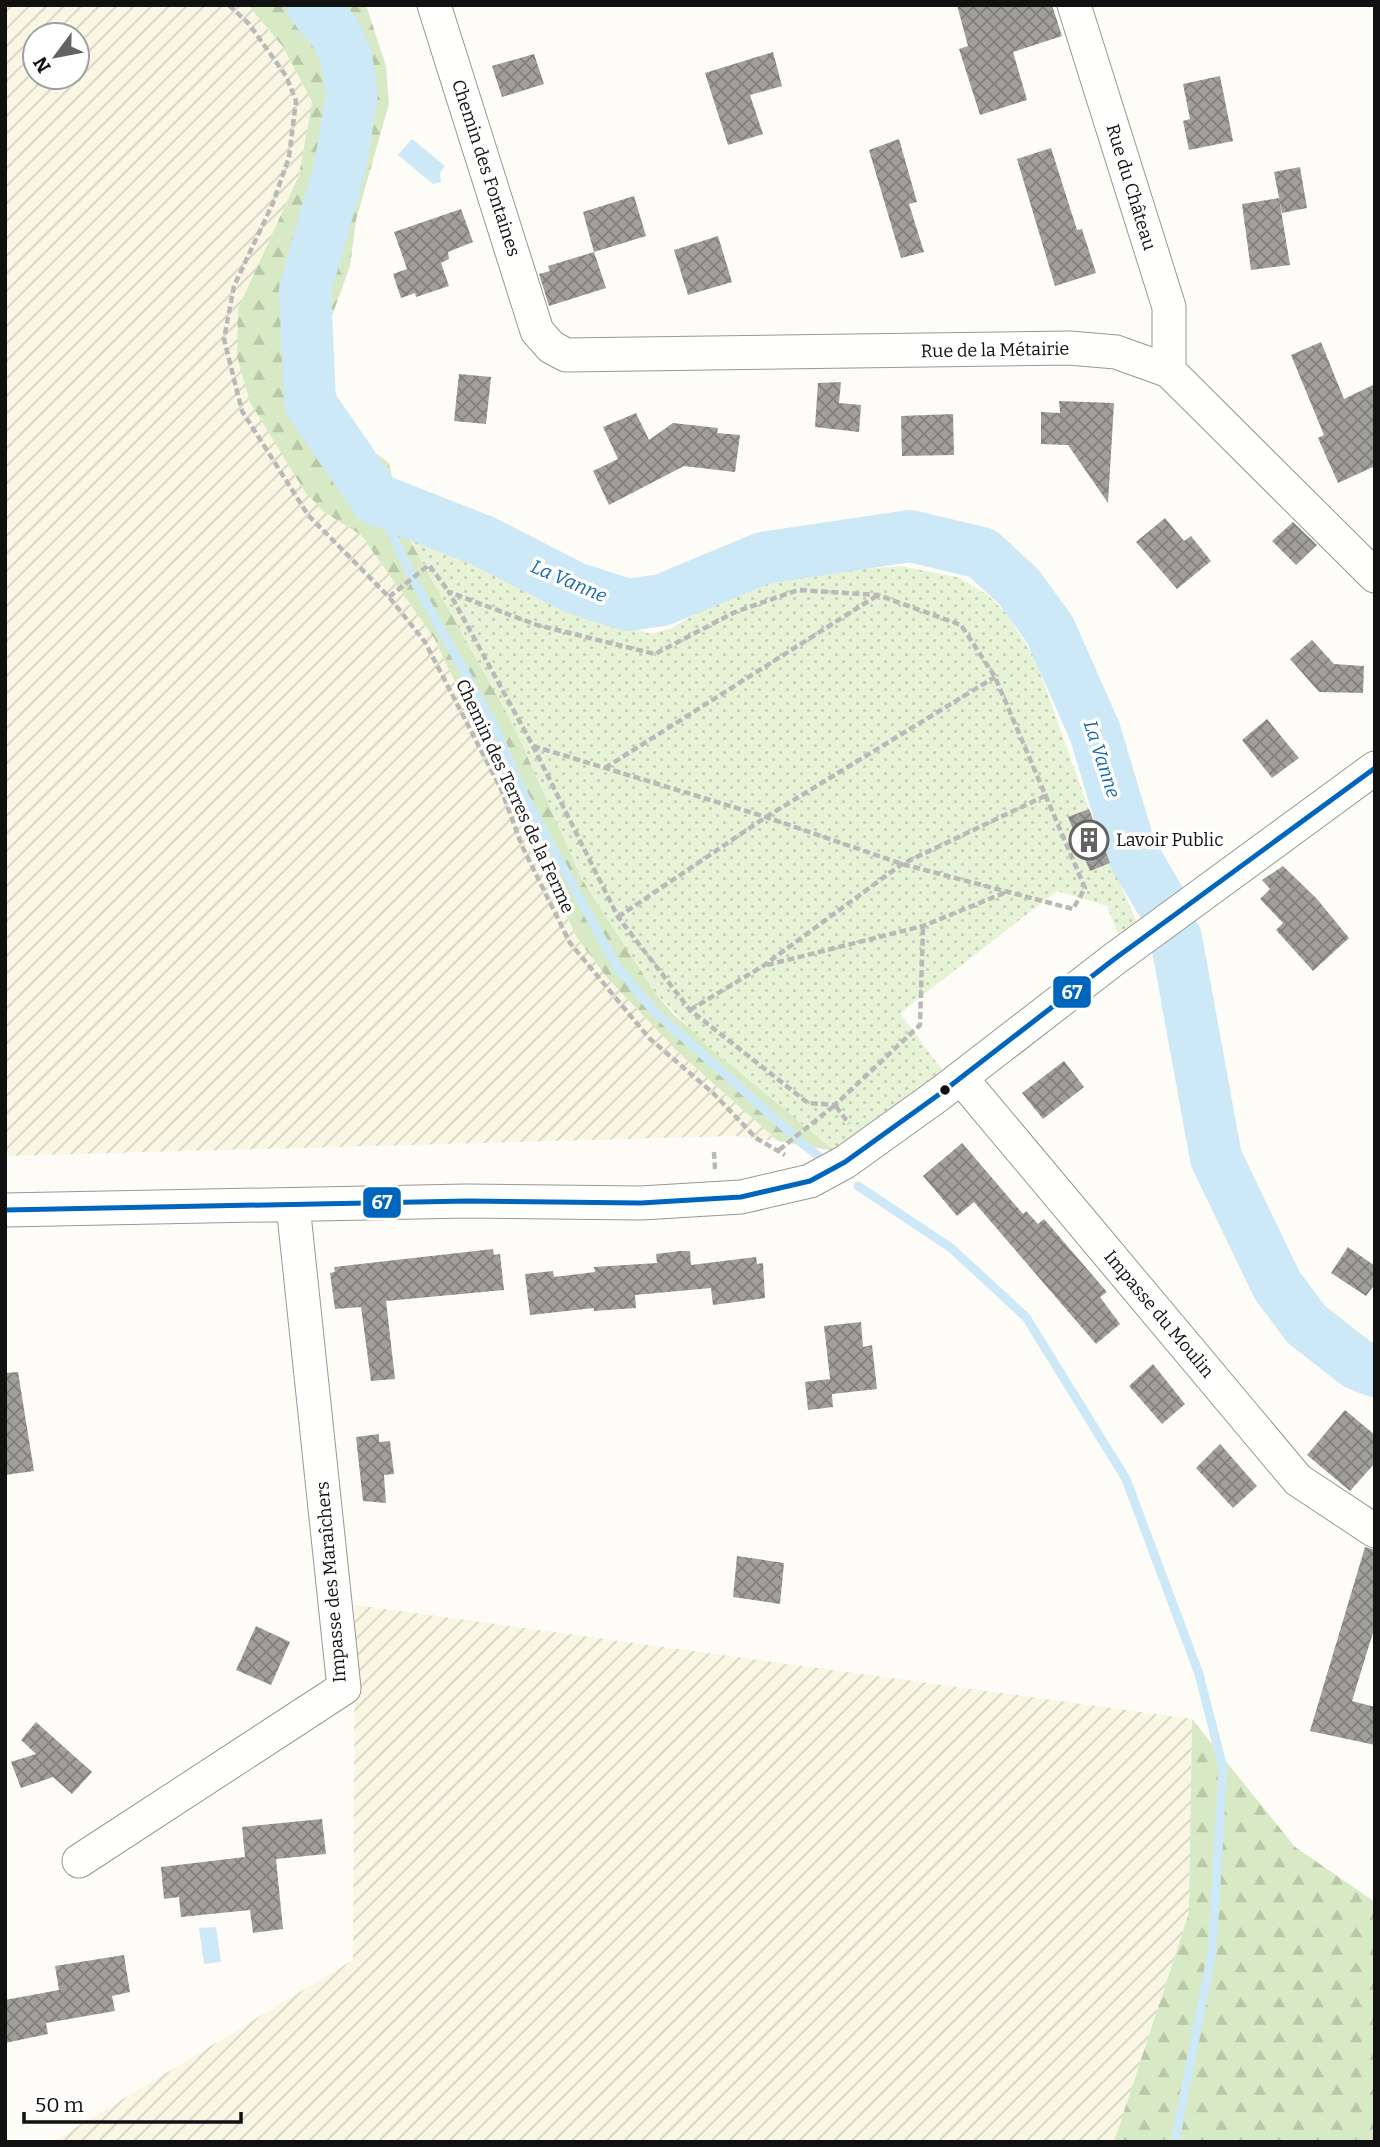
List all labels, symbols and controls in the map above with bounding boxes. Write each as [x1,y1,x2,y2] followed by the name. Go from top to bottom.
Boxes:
[21,21,91,91] north arrow
[28,52,56,77] text: N
[447,77,525,259] street label: Chemin des Fontaines
[1101,121,1161,253] street label: Rue du Château
[920,338,1070,362] street label: Rue de la Métairie
[528,555,611,607] water label: La Vanne
[451,676,579,916] street label: Chemin des Terres de la Ferme
[1079,717,1125,801] water label: La Vanne
[1068,819,1110,861] building icon: Lavoir Public
[1116,829,1223,851] place label: Lavoir Public
[1052,975,1092,1009] line badge: 67
[1061,981,1083,1004] text: 67
[938,1083,952,1097] unlabelled marker
[362,1186,402,1219] line badge: 67
[371,1191,393,1214] text: 67
[1099,1246,1219,1383] street label: Impasse du Moulin
[311,1480,351,1684] street label: Impasse des Maraîchers
[24,2080,242,2124] scale bar
[35,2092,84,2118] text: 50 m

